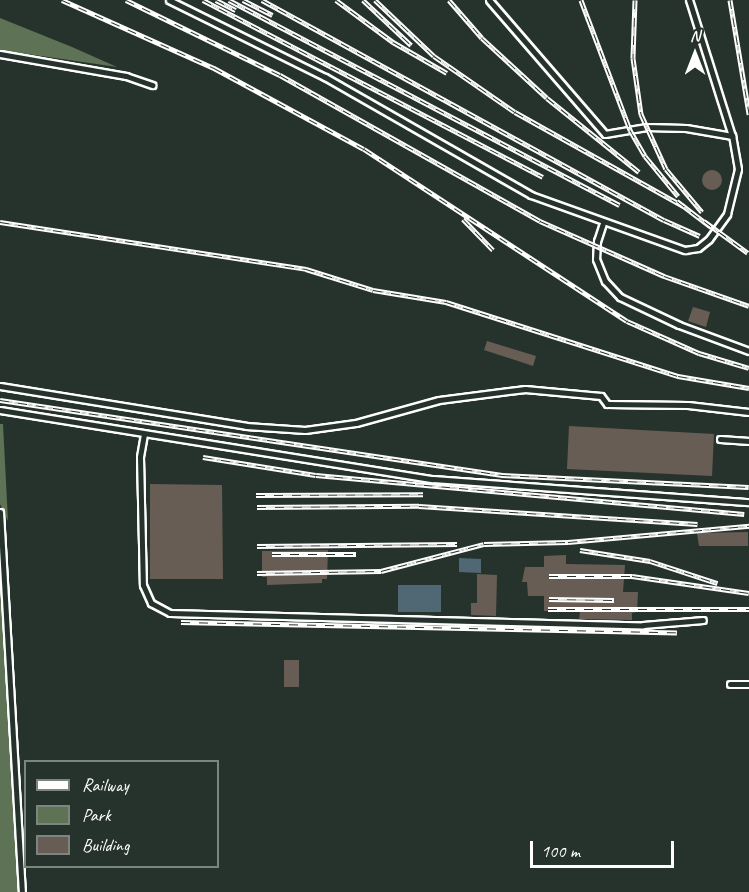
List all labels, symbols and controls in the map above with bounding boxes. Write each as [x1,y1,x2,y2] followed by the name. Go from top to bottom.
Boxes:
[665,24,725,84] north arrow
[690,26,700,46] text: N
[24,760,219,868] legend
[82,774,129,796] text: Railway
[82,804,111,826] text: Park
[533,829,677,867] scale bar
[82,834,129,856] text: Building
[541,840,580,862] text: 100 m

